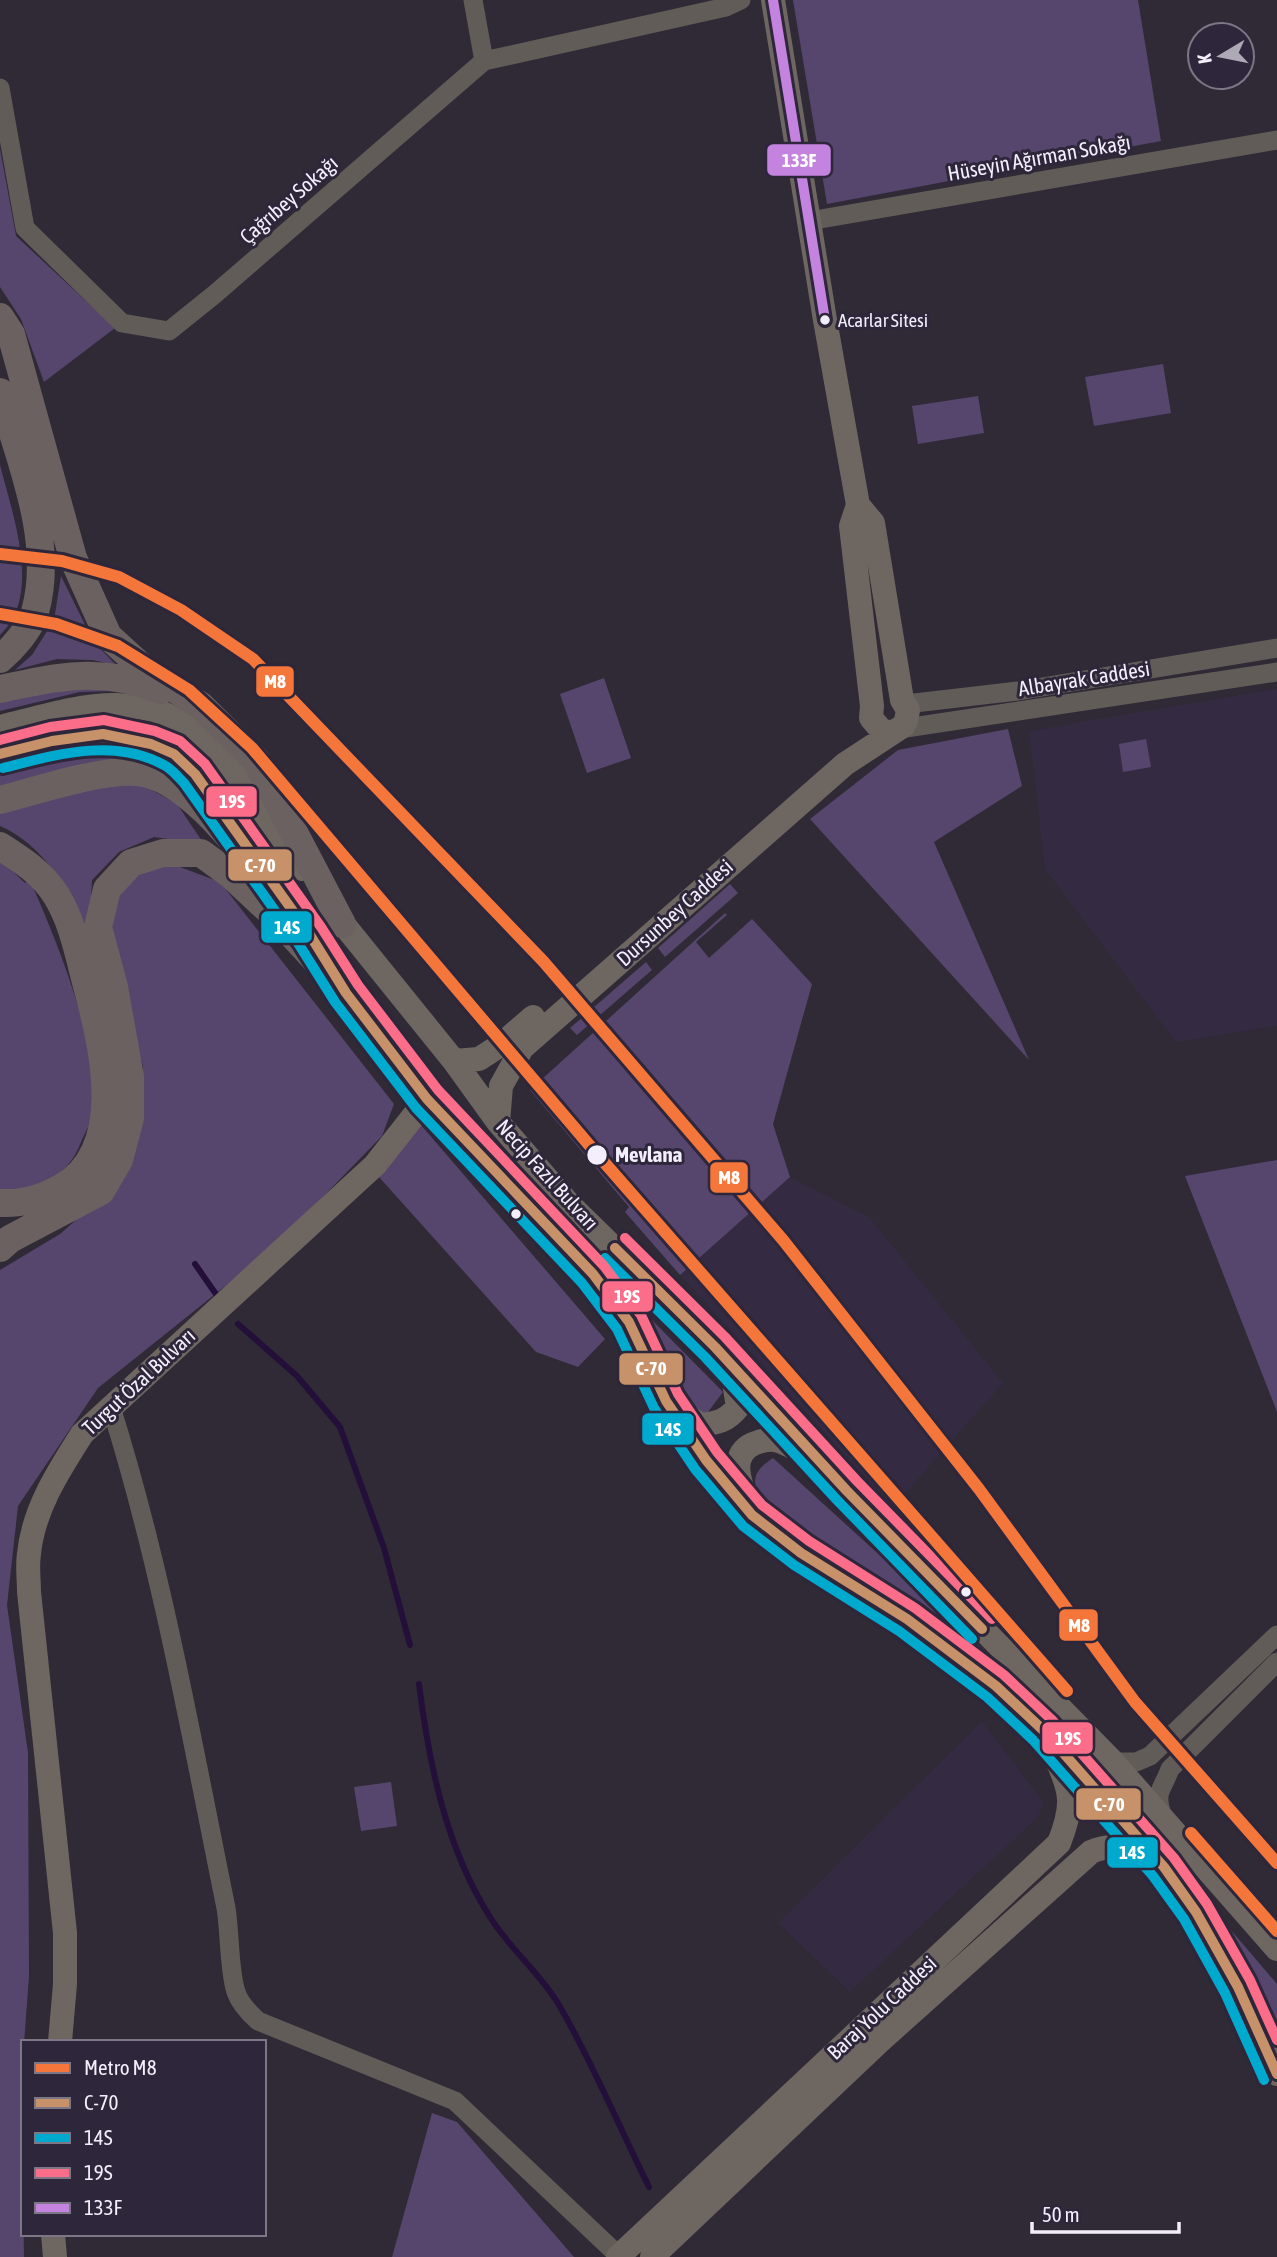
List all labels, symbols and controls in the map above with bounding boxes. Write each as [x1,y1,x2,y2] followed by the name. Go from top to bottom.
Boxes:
[1186,21,1256,91] north arrow
[1192,52,1216,65] text: K
[945,129,1132,185] street label: Hüseyin Ağırman Sokağı
[766,143,832,177] line badge: 133F
[782,149,817,171] text: 133F
[235,150,342,248] street label: Çağrıbey Sokağı
[838,309,928,331] place label: Acarlar Sitesi
[818,313,832,327] marker: Acarlar Sitesi
[1016,656,1151,700] street label: Albayrak Caddesi
[255,665,295,698] line badge: M8
[264,670,286,692] text: M8
[205,785,258,818] line badge: 19S
[219,790,245,812] text: 19S
[227,848,293,882] line badge: C-70
[244,854,276,876] text: C-70
[611,854,737,971] street label: Dursunbey Caddesi
[260,910,313,944] line badge: 14S
[274,916,300,938] text: 14S
[492,1114,604,1235] street label: Necip Fazıl Bulvarı
[615,1142,683,1166] place label: Mevlana
[585,1143,609,1167] marker: Mevlana
[709,1161,749,1194] line badge: M8
[718,1166,740,1188] text: M8
[509,1207,523,1221] unlabelled marker
[601,1280,654,1313] line badge: 19S
[614,1285,640,1307] text: 19S
[77,1323,199,1439] street label: Turgut Özal Bulvarı
[618,1352,684,1386] line badge: C-70
[635,1357,667,1379] text: C-70
[641,1412,695,1446] line badge: 14S
[655,1418,681,1440] text: 14S
[959,1585,973,1599] unlabelled marker
[1058,1608,1099,1642] line badge: M8
[1068,1614,1090,1636] text: M8
[1041,1721,1094,1755] line badge: 19S
[1055,1727,1081,1749] text: 19S
[1075,1787,1142,1821] line badge: C-70
[1093,1793,1125,1815] text: C-70
[1106,1836,1159,1869] line badge: 14S
[1119,1841,1145,1863] text: 14S
[822,1951,941,2064] street label: Baraj Yolu Caddesi
[21,2040,266,2236] legend
[84,2055,157,2079] text: Metro M8
[84,2090,119,2114] text: C-70
[84,2125,113,2149] text: 14S
[84,2160,113,2184] text: 19S
[1032,2190,1179,2234] scale bar
[84,2195,123,2219] text: 133F
[1042,2202,1080,2226] text: 50 m

